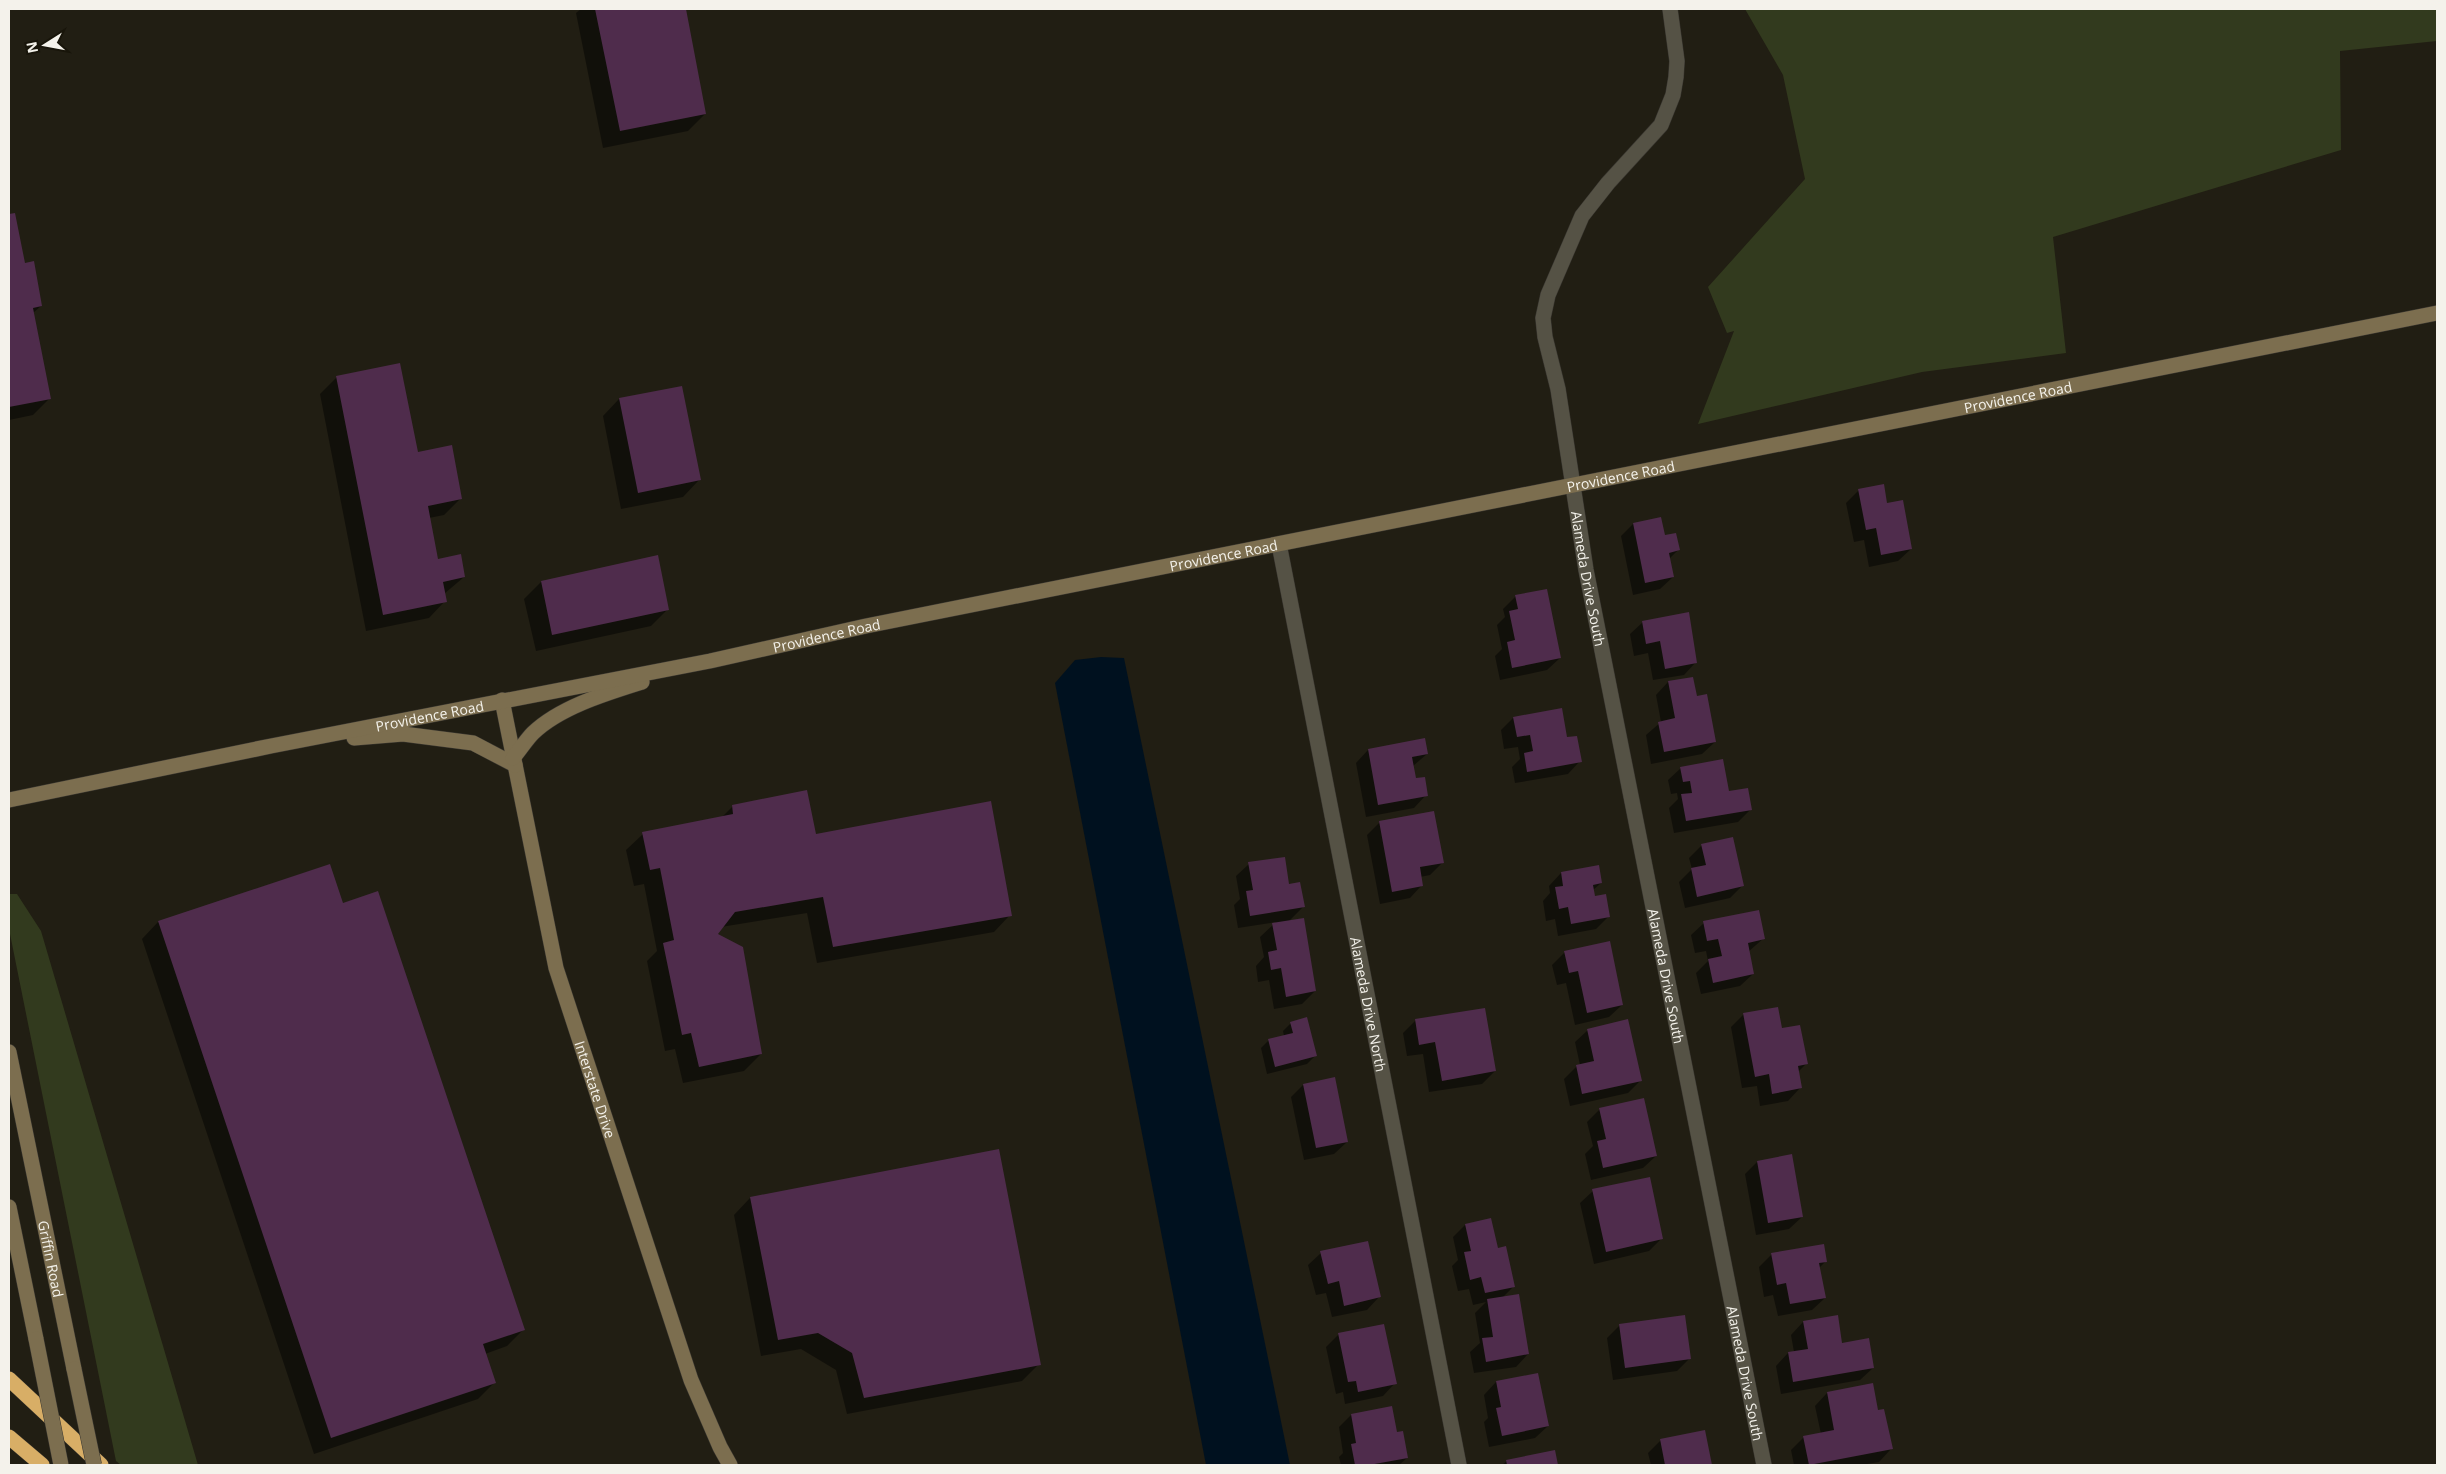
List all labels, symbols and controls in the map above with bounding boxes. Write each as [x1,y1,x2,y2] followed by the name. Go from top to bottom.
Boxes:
[20,20,70,70] north arrow
[21,40,42,55] text: N
[1962,376,2074,417] street label: Providence Road
[1565,456,1676,496] street label: Providence Road
[1567,510,1610,648] street label: Alameda Drive South
[1168,535,1279,575] street label: Providence Road
[771,614,882,656] street label: Providence Road
[374,696,485,735] street label: Providence Road
[1644,907,1689,1045] street label: Alameda Drive South
[1346,935,1391,1073] street label: Alameda Drive North
[571,1038,621,1141] street label: Interstate Drive
[34,1219,69,1299] street label: Griffin Road
[1723,1304,1768,1442] street label: Alameda Drive South

